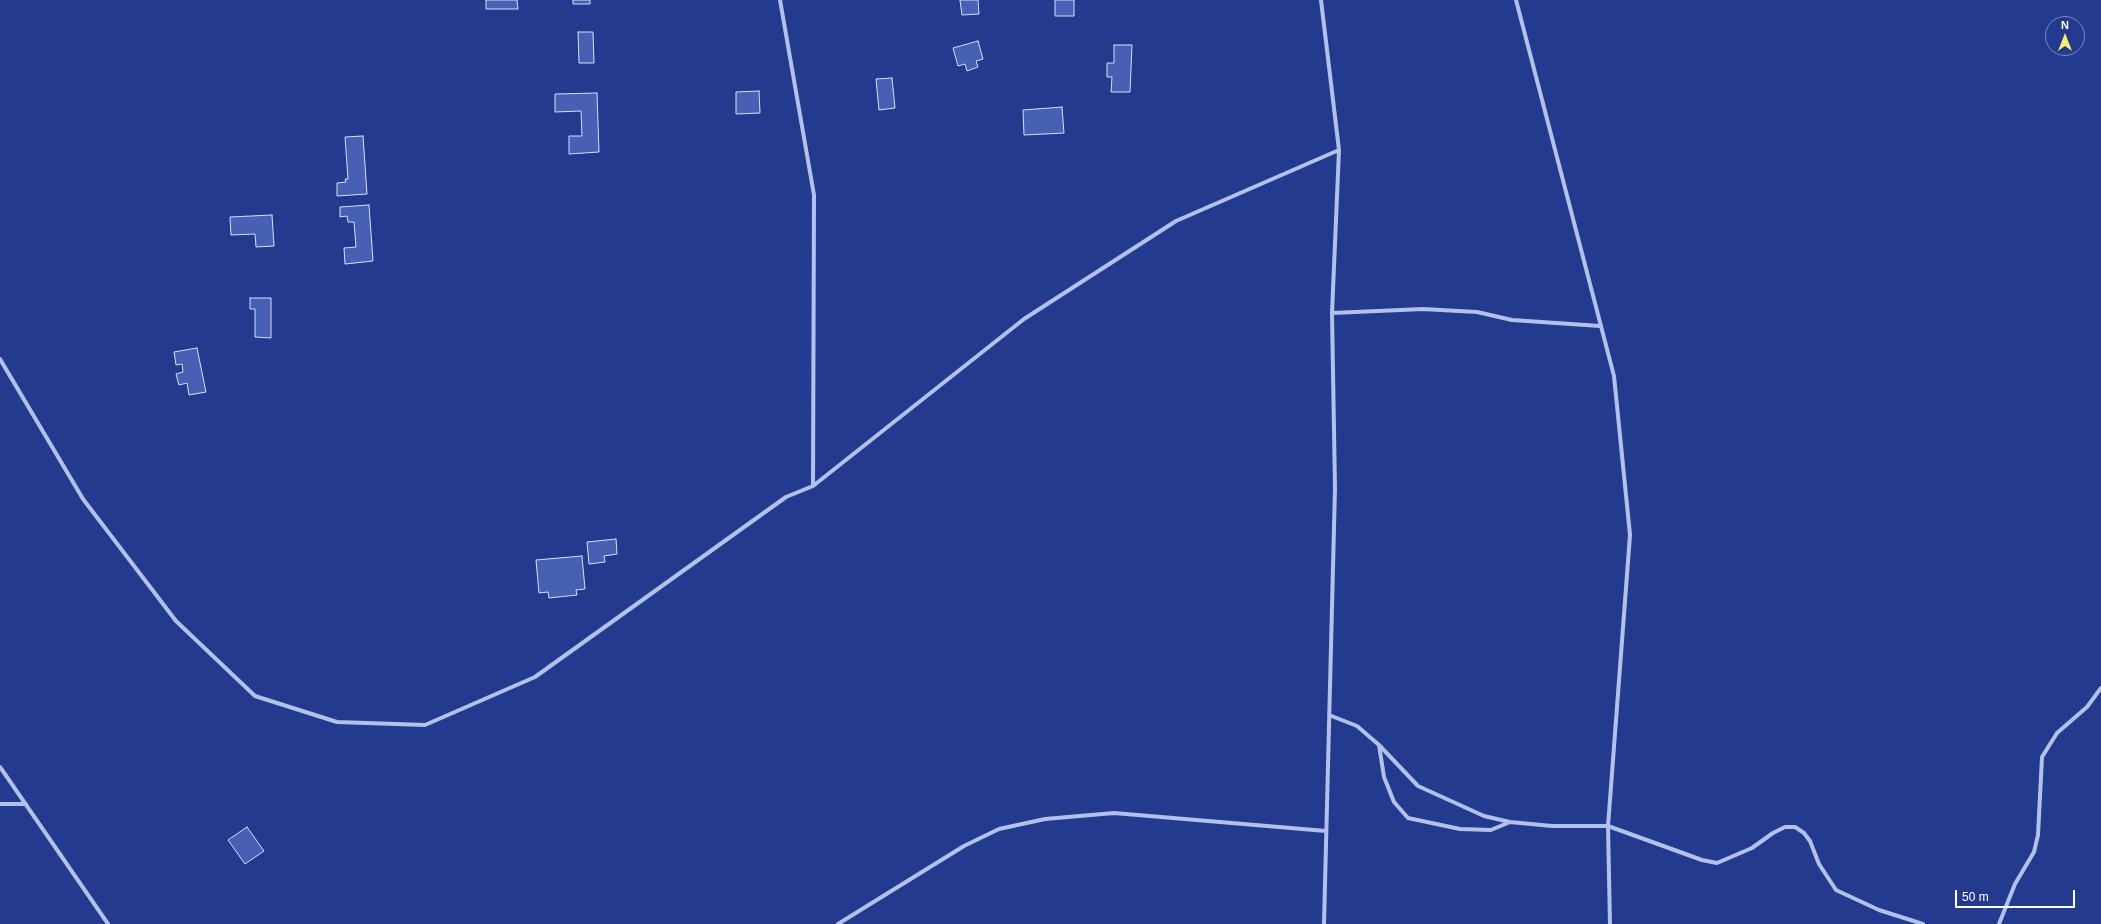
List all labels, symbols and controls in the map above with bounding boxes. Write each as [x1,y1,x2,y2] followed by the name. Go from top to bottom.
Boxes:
[2045,16,2085,56] north arrow
[2061,19,2069,31] text: N
[1957,882,2077,908] scale bar
[1962,890,1989,904] text: 50 m

